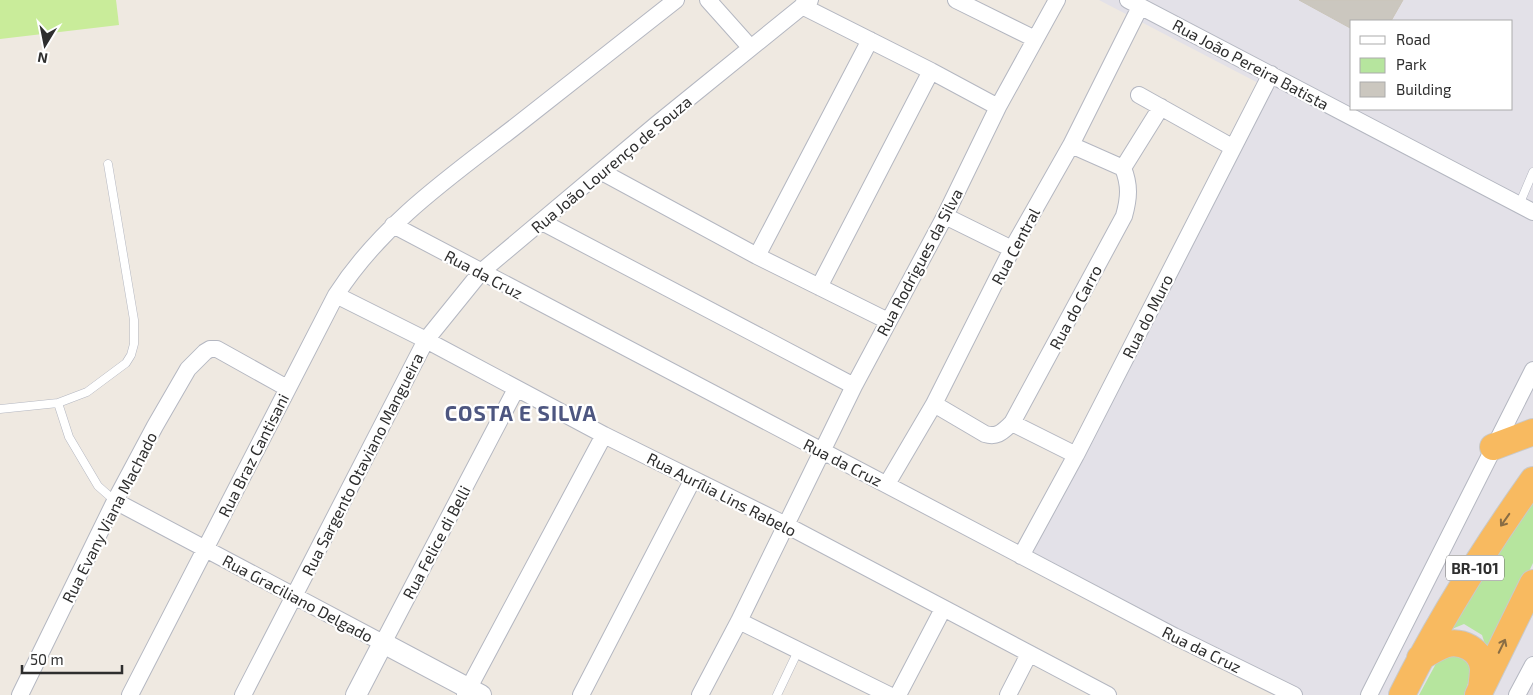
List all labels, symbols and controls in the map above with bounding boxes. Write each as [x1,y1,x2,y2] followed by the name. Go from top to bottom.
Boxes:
[1170,15,1332,113] street label: Rua João Pereira Batista
[20,20,70,70] north arrow
[1350,20,1513,110] legend
[1396,30,1431,48] text: Road
[36,49,49,68] text: N
[1396,55,1427,73] text: Park
[1396,80,1452,98] text: Building
[527,91,696,237] street label: Rua João Lourenço de Souza
[872,185,966,339] street label: Rua Rodrigues da Silva
[987,204,1043,288] street label: Rua Central
[442,245,526,303] street label: Rua da Cruz
[1045,262,1105,352] street label: Rua do Carro
[1118,271,1176,361] street label: Rua do Muro
[297,349,427,579] street label: Rua Sargento Otaviano Mangueira
[214,390,292,520] street label: Rua Braz Cantisani
[445,400,597,425] district label: COSTA E SILVA
[58,428,160,606] street label: Rua Evany Viana Machado
[801,434,885,490] street label: Rua da Cruz
[644,448,800,540] street label: Rua Aurília Lins Rabelo
[398,482,474,602] street label: Rua Felice di Belli
[1500,513,1510,527] one-way arrow
[219,550,377,646] street label: Rua Graciliano Delgado
[1446,556,1504,580] road number: BR-101
[1159,622,1245,676] street label: Rua da Cruz
[1498,639,1508,654] one-way arrow
[22,642,122,674] scale bar
[30,650,64,668] text: 50 m

